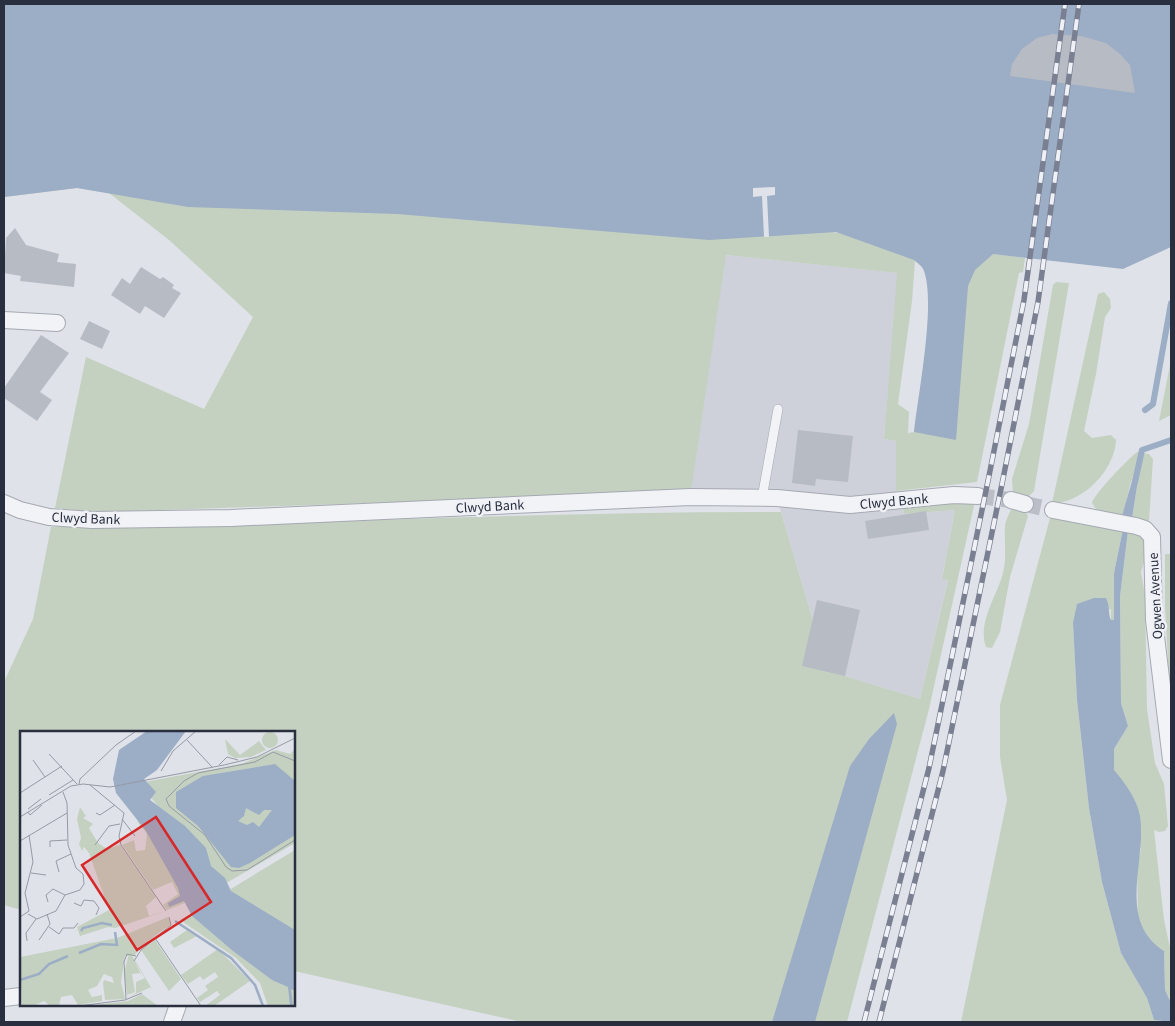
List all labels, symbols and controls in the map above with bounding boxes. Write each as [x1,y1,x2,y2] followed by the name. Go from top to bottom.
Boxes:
[859,489,929,515] street label: Clwyd Bank
[455,495,525,519] street label: Clwyd Bank
[51,508,121,530] street label: Clwyd Bank
[1144,552,1168,640] street label: Ogwen Avenue
[20,731,295,1006] inset map

